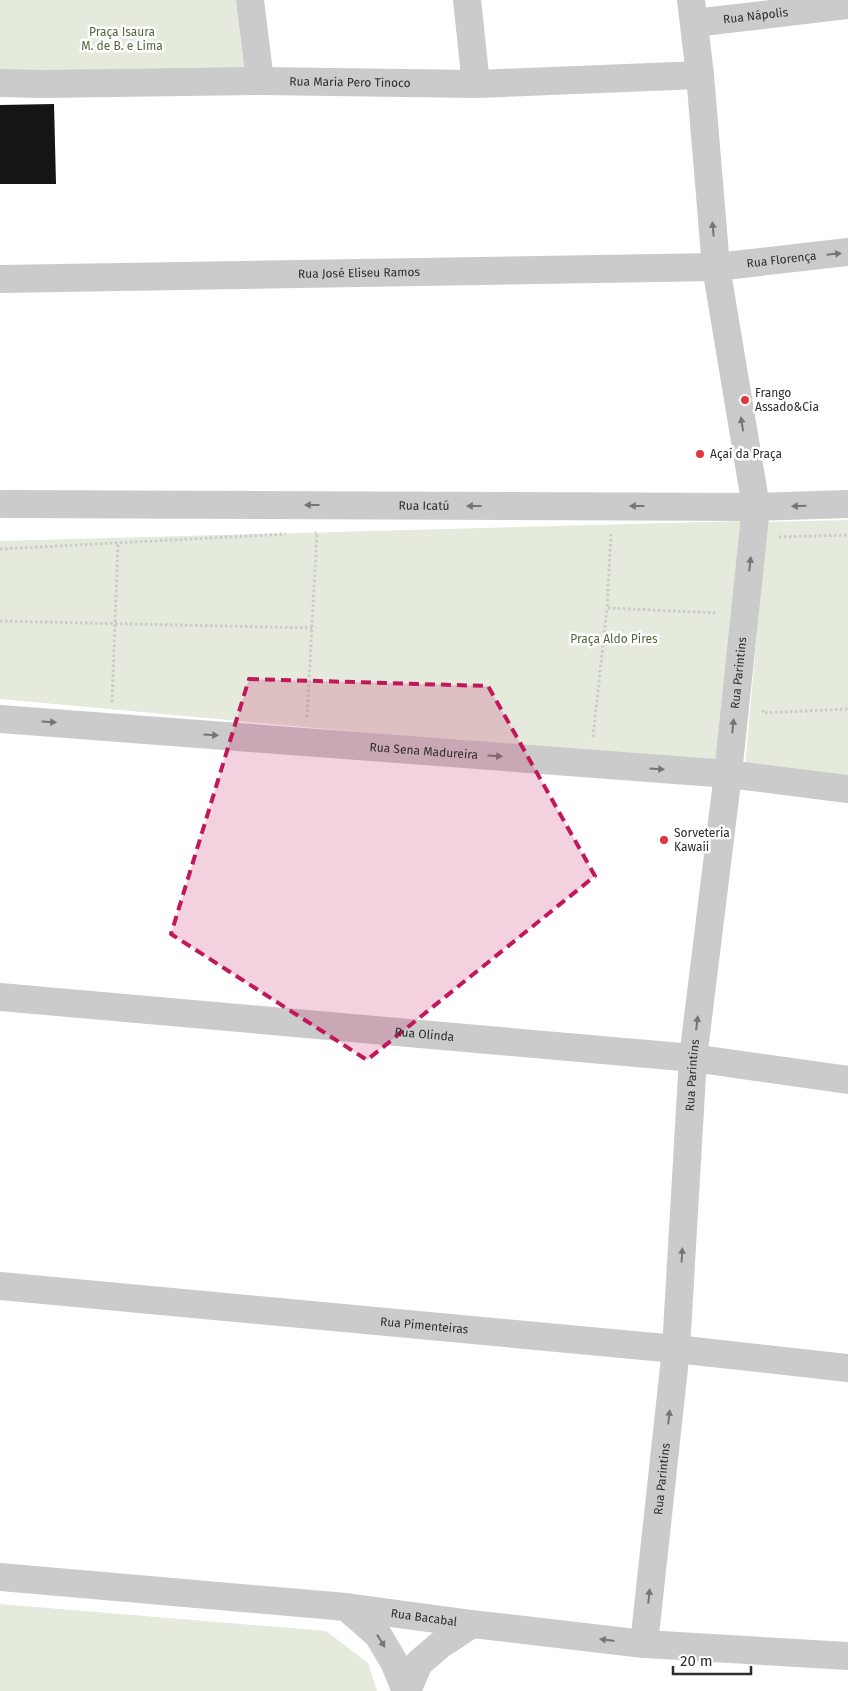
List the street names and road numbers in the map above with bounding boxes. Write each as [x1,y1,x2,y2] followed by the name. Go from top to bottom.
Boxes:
[722,5,789,27] street label: Rua Nápolis
[289,74,411,90] street label: Rua Maria Pero Tinoco
[746,249,817,270] street label: Rua Florença
[298,265,421,281] street label: Rua José Eliseu Ramos
[398,499,450,513] street label: Rua Icatú
[728,636,749,710] street label: Rua Parintins
[369,740,479,762] street label: Rua Sena Madureira
[394,1025,455,1044] street label: Rua Olinda
[683,1038,702,1112] street label: Rua Parintins
[379,1314,469,1337] street label: Rua Pimenteiras
[651,1442,673,1516] street label: Rua Parintins
[390,1606,459,1629] street label: Rua Bacabal

